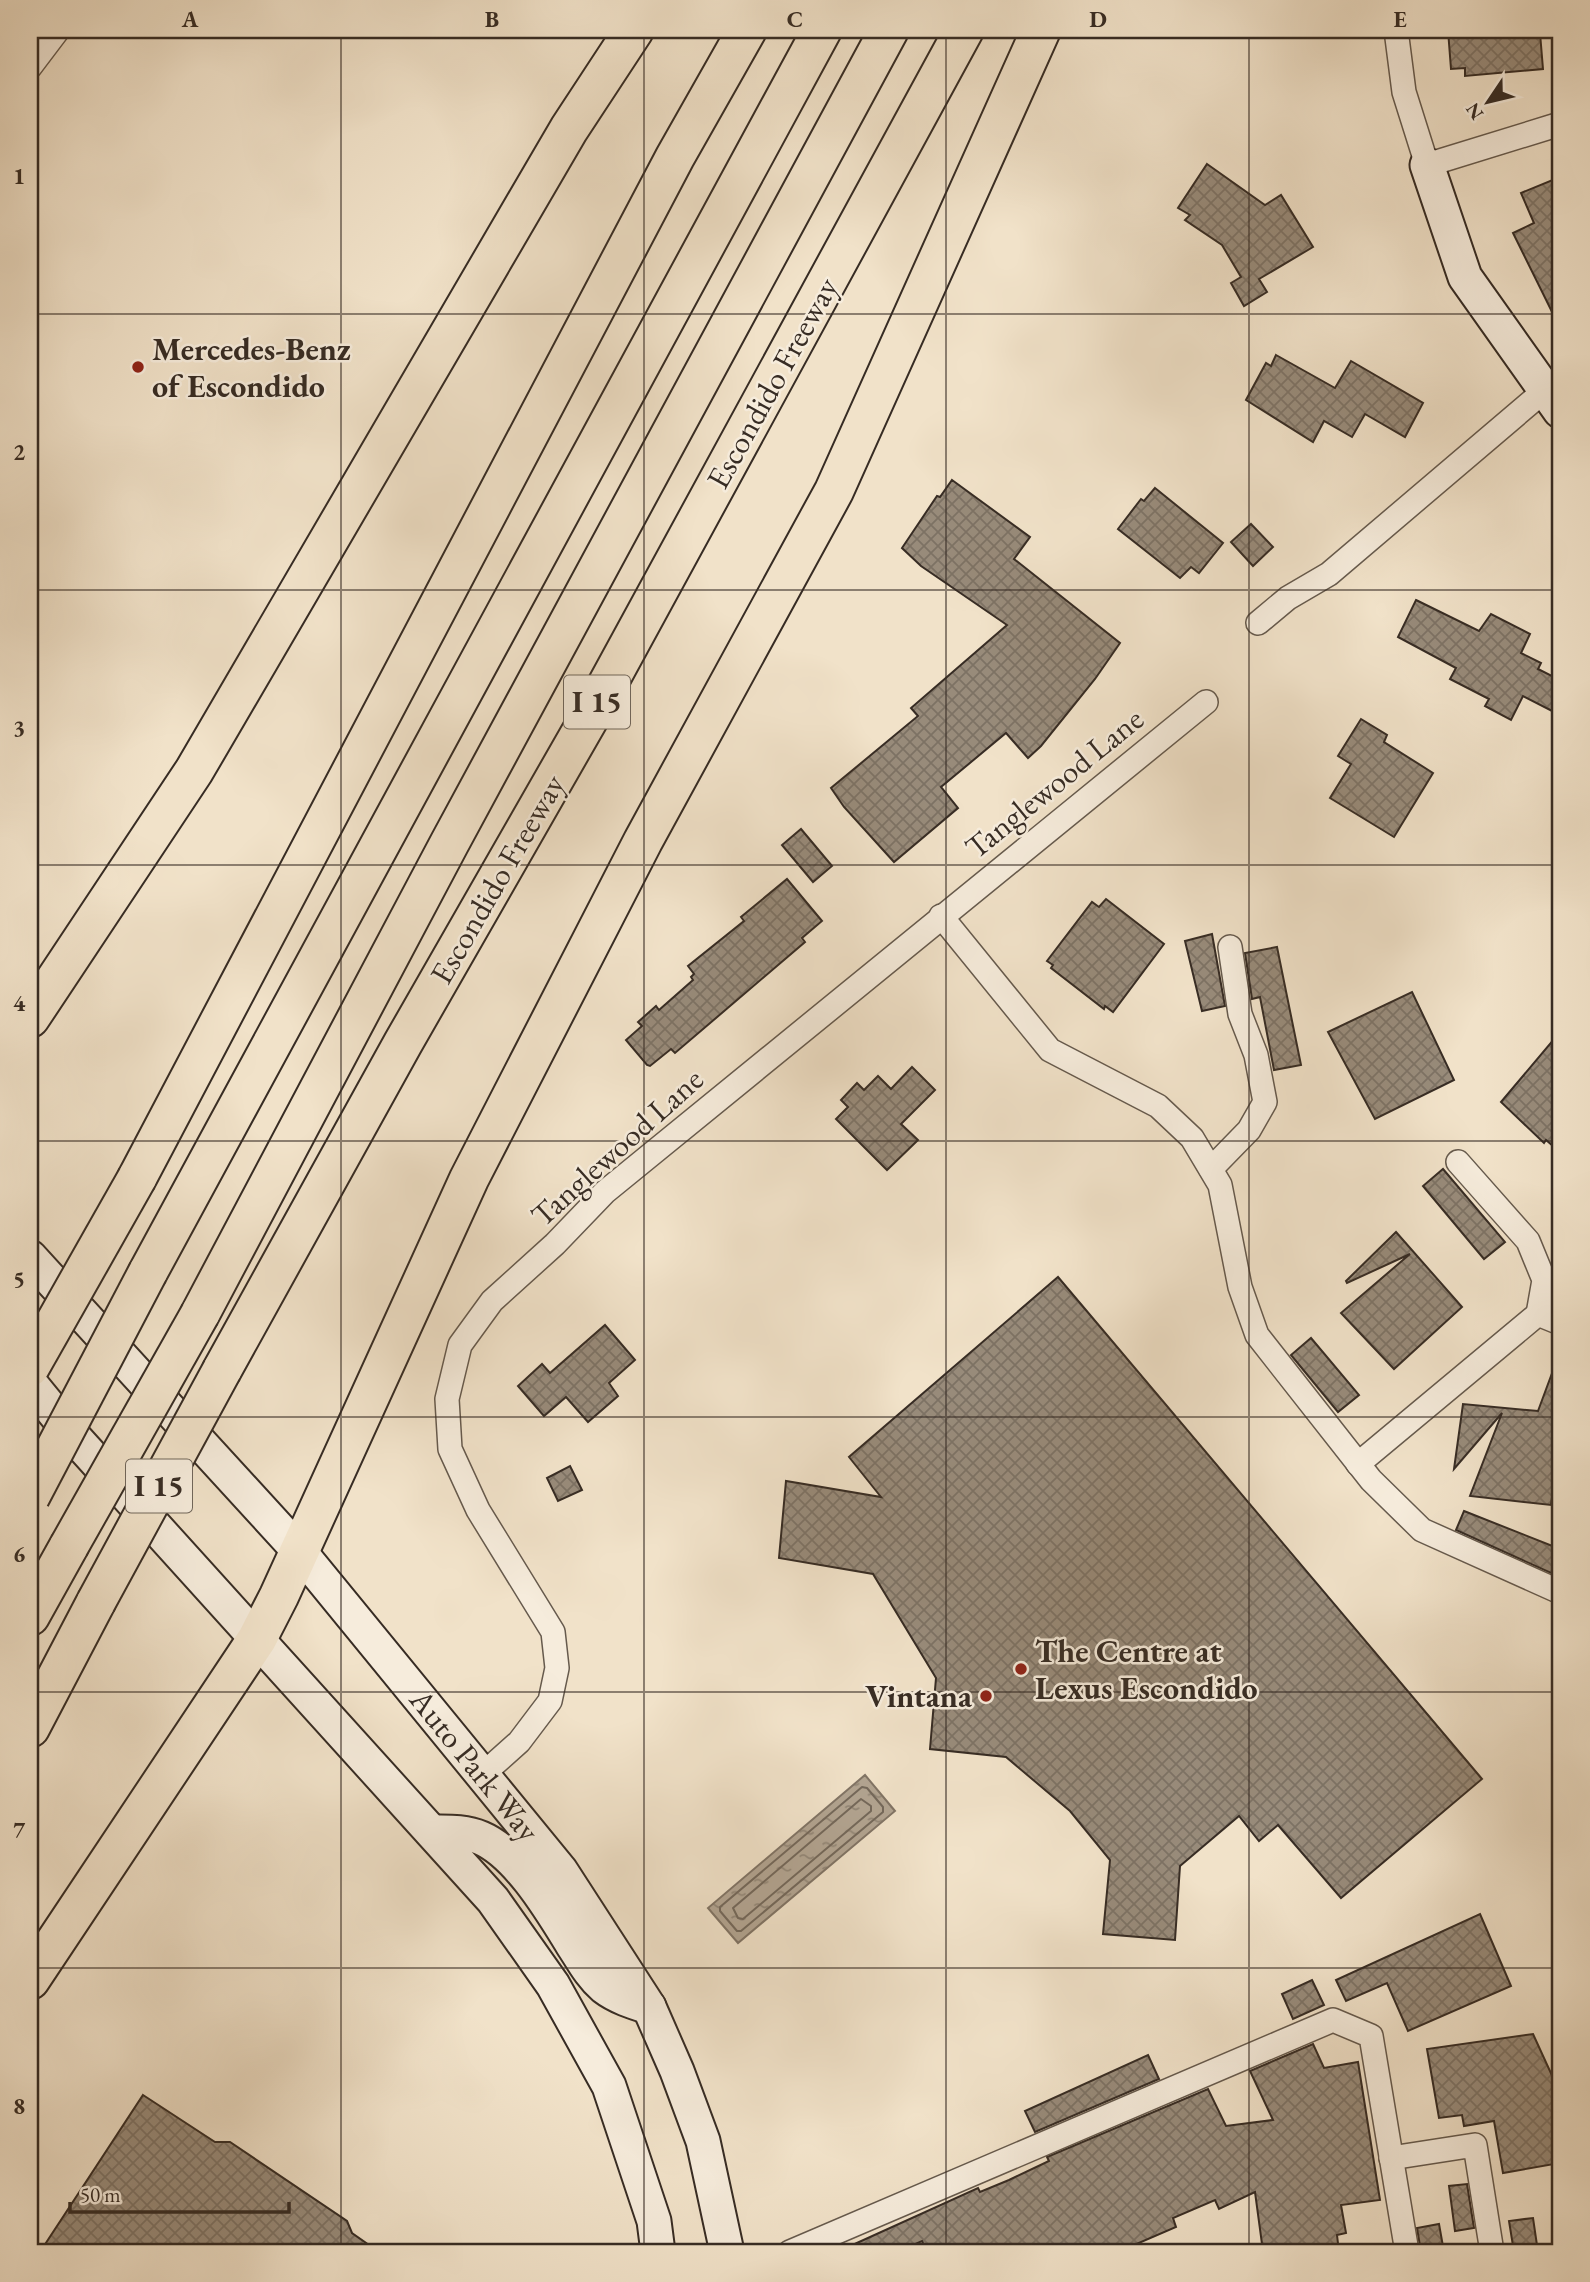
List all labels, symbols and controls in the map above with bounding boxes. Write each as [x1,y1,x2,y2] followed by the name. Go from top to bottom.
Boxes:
[181,4,199,34] text: A
[485,4,499,34] text: B
[787,4,803,34] text: C
[1089,4,1107,34] text: D
[1393,4,1407,34] text: E
[1454,66,1524,136] north arrow
[1459,97,1489,125] text: N
[13,161,25,191] text: 1
[697,269,848,496] street label: Escondido Freeway
[152,328,351,407] place label: Mercedes-Benz of Escondido
[130,359,146,375] marker: Mercedes-Benz of Escondido
[13,437,25,467] text: 2
[564,676,630,729] road number: I 15
[956,698,1152,868] street label: Tanglewood Lane
[13,713,25,743] text: 3
[420,766,575,992] street label: Escondido Freeway
[13,988,26,1018] text: 4
[522,1058,712,1236] street label: Tanglewood Lane
[13,1264,25,1294] text: 5
[126,1460,192,1512] road number: I 15
[13,1539,25,1569] text: 6
[1035,1630,1258,1709] place label: The Centre at Lexus Escondido
[1013,1661,1029,1677] marker: The Centre at Lexus Escondido
[865,1675,973,1717] place label: Vintana
[400,1679,550,1851] street label: Auto Park Way
[978,1688,994,1704] marker: Vintana
[13,1815,26,1845] text: 7
[13,2091,25,2121] text: 8
[70,2170,289,2214] scale bar
[80,2181,121,2208] text: 50 m

